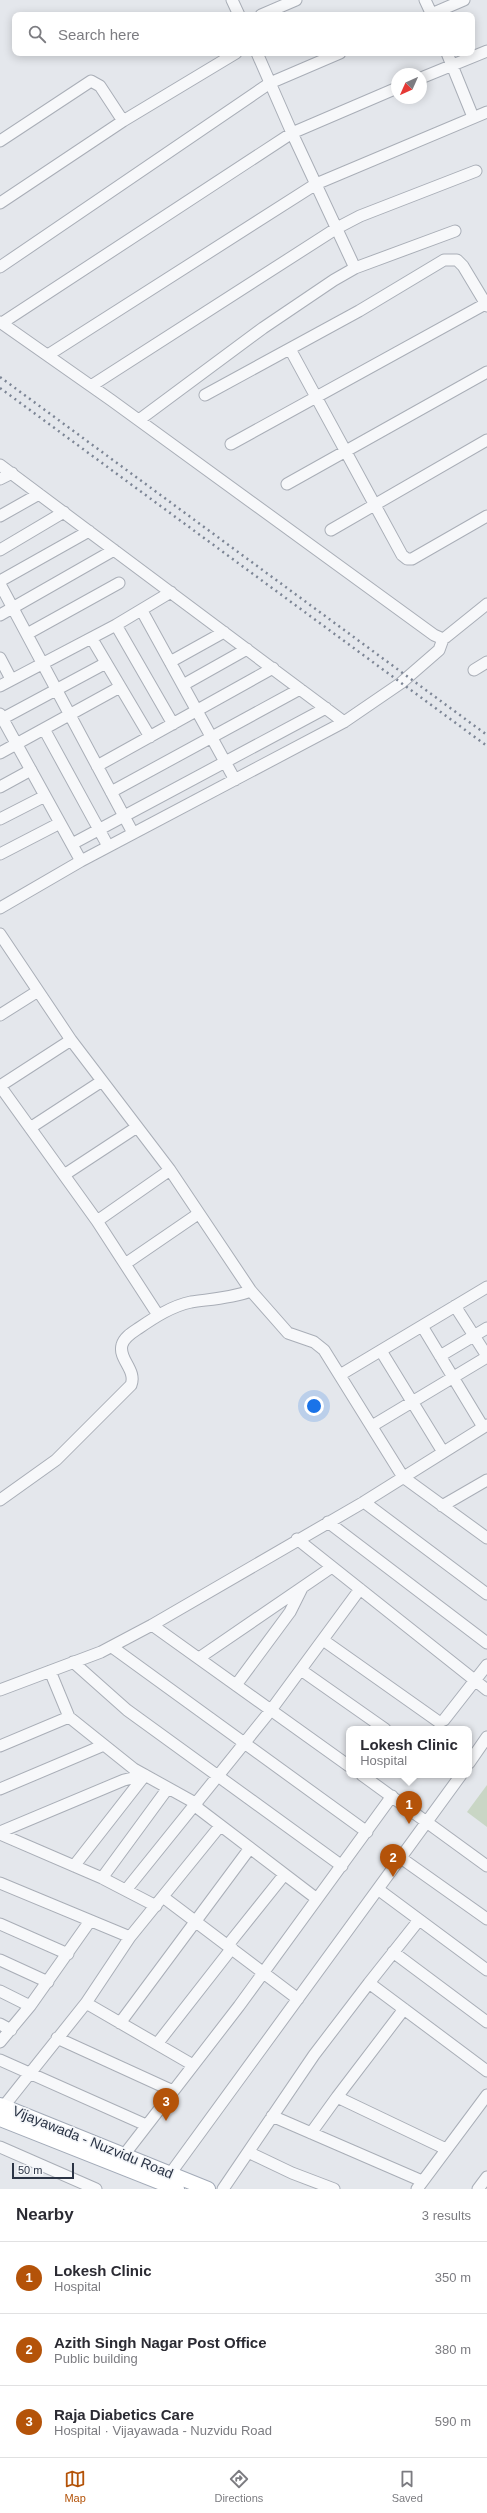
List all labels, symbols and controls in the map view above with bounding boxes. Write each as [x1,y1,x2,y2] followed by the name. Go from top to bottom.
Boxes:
[12,12,475,56] search box
[26,23,48,45] icon: search
[58,26,140,43] text: Search here
[391,68,427,104] north arrow
[304,1396,324,1416] your location
[346,1726,472,1778] popup
[360,1736,458,1753] text: Lokesh Clinic
[360,1753,407,1768] text: Hospital
[396,1791,422,1824] pin: 1
[380,1844,406,1877] pin: 2
[153,2088,179,2121] pin: 3
[10,2102,176,2182] street label: Vijayawada - Nuzvidu Road
[12,2161,74,2180] scale bar
[18,2164,42,2176] text: 50 m
[16,2205,74,2224] text: Nearby
[422,2208,471,2223] text: 3 results
[54,2262,152,2279] text: Lokesh Clinic
[25,2270,33,2285] text: 1
[435,2270,471,2285] text: 350 m
[54,2279,101,2294] text: Hospital
[54,2334,267,2351] text: Azith Singh Nagar Post Office
[25,2342,33,2357] text: 2
[435,2342,471,2357] text: 380 m
[54,2351,138,2366] text: Public building
[54,2406,194,2423] text: Raja Diabetics Care
[25,2414,33,2429] text: 3
[435,2414,471,2429] text: 590 m
[54,2423,272,2438] text: Hospital · Vijayawada - Nuzvidu Road
[64,2468,86,2504] tab: Map
[214,2468,263,2504] tab: Directions
[392,2468,423,2504] tab: Saved

